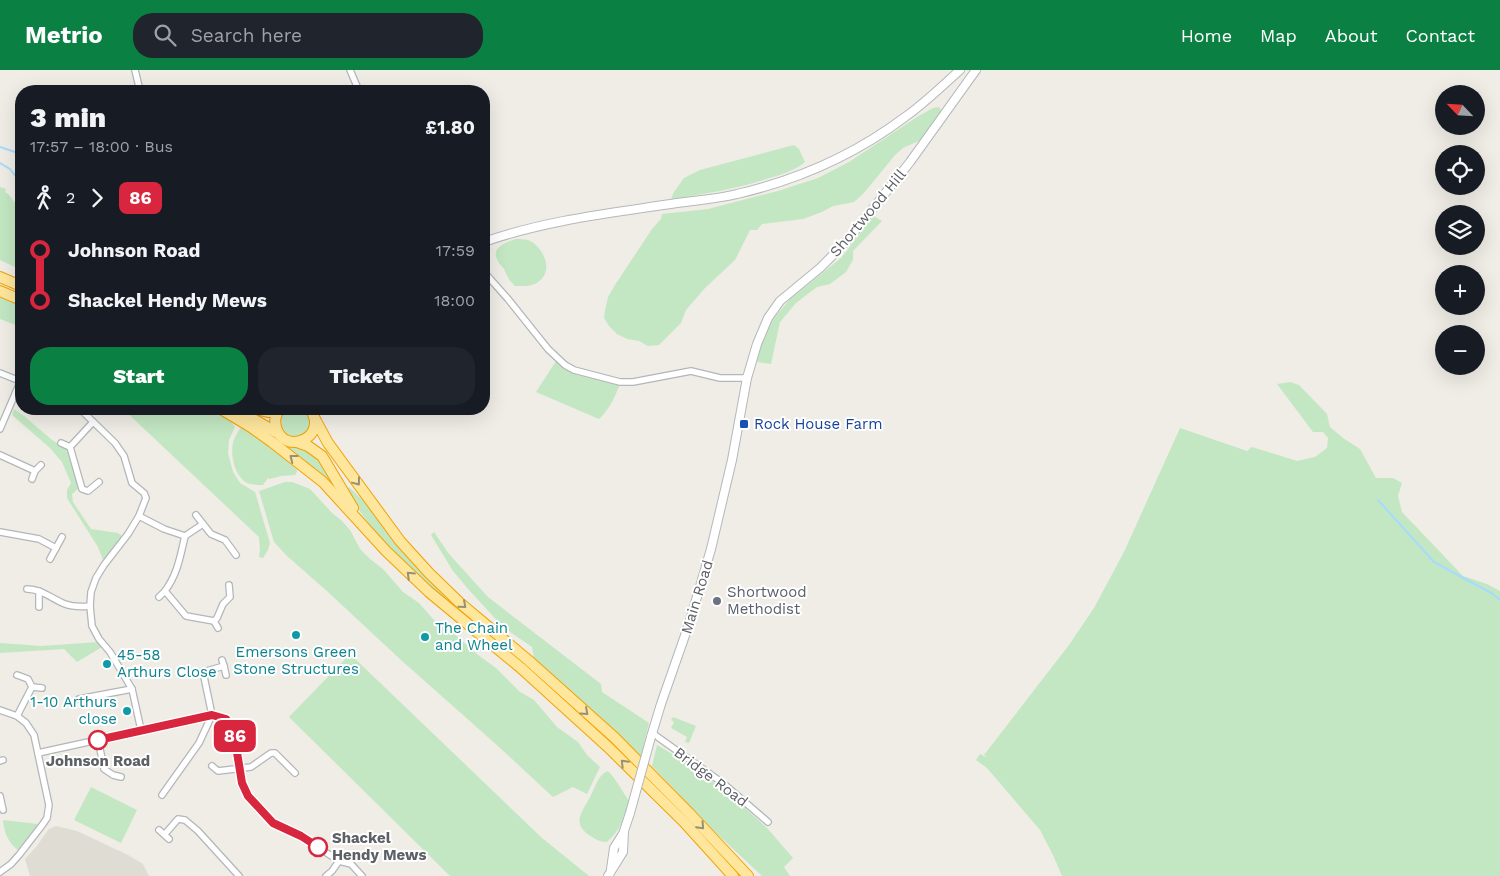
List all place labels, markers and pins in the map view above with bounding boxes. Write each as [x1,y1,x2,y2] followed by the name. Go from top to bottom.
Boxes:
[754,415,883,433] place label: Rock House Farm
[738,418,750,430] marker: Rock House Farm
[727,583,807,618] place label: Shortwood Methodist
[711,595,723,607] marker: Shortwood Methodist
[435,619,513,654] place label: The Chain and Wheel
[290,629,302,641] marker: Emersons Green Stone Structures
[419,631,431,643] marker: The Chain and Wheel
[233,643,359,678] place label: Emersons Green Stone Structures
[117,646,217,681] place label: 45-58 Arthurs Close
[101,658,113,670] marker: 45-58 Arthurs Close
[30,693,117,728] place label: 1-10 Arthurs close
[121,705,133,717] marker: 1-10 Arthurs close
[88,730,108,750] marker: Johnson Road
[46,752,150,770] place label: Johnson Road
[332,829,426,864] place label: Shackel Hendy Mews
[308,837,328,857] marker: Shackel Hendy Mews

